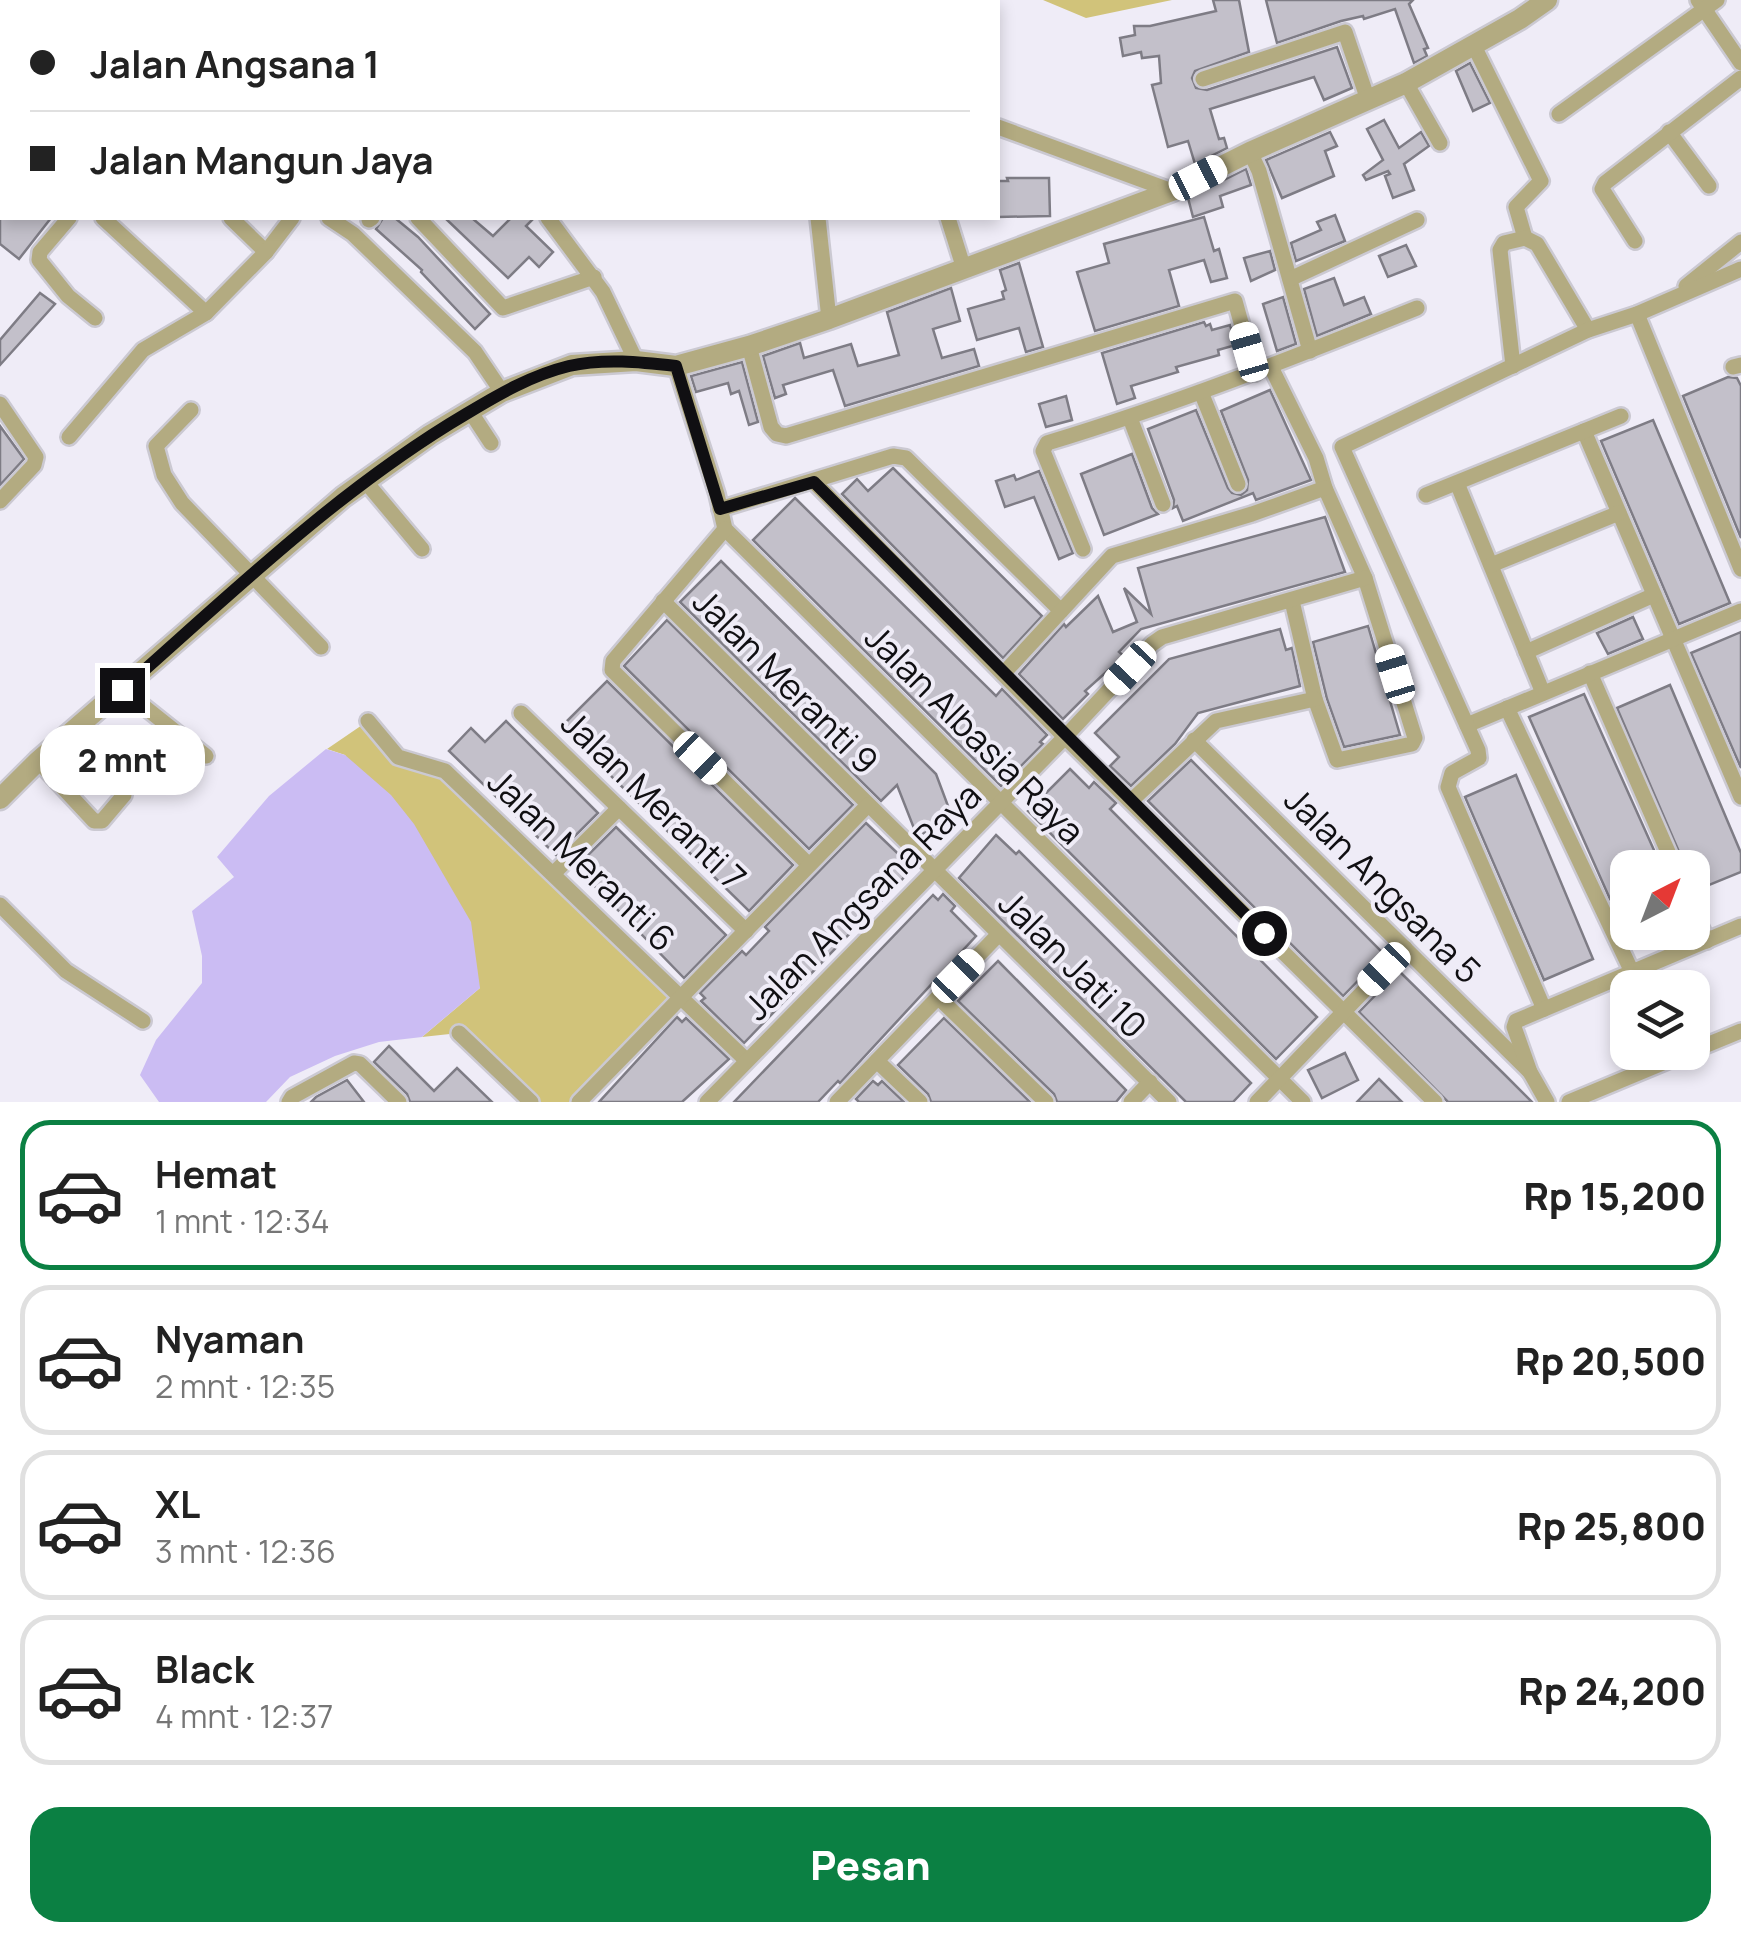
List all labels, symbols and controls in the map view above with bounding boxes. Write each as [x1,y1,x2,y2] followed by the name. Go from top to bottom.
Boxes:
[90,37,380,89] text: Jalan Angsana 1
[90,133,434,185] text: Jalan Mangun Jaya
[1164,151,1232,205] car
[1226,319,1272,385] car
[683,578,889,784] street label: Jalan Meranti 9
[855,614,1095,854] street label: Jalan Albasia Raya
[1099,636,1161,700] car
[1372,641,1418,707] car
[100,668,145,713] route end
[551,699,757,901] street label: Jalan Meranti 7
[39,725,204,795] callout: 2 mnt
[668,726,732,790] car
[78,738,167,782] text: 2 mnt
[478,758,686,962] street label: Jalan Meranti 6
[733,772,991,1030] street label: Jalan Angsana Raya
[1274,776,1492,994] street label: Jalan Angsana 5
[1610,850,1710,950] north arrow
[1610,850,1710,1070] map controls
[989,880,1157,1048] street label: Jalan Jati 10
[1242,911,1287,956] route start
[1352,937,1416,1001] car
[926,944,990,1008] car
[1610,970,1710,1070] button: layers
[155,1147,277,1199] text: Hemat
[35,1150,125,1240] icon: car
[1523,1169,1706,1221] text: Rp 15,200
[155,1199,330,1243] text: 1 mnt · 12:34
[155,1312,305,1364] text: Nyaman
[35,1315,125,1405] icon: car
[1515,1334,1706,1386] text: Rp 20,500
[155,1364,335,1408] text: 2 mnt · 12:35
[155,1477,200,1529] text: XL
[35,1480,125,1570] icon: car
[1517,1499,1706,1551] text: Rp 25,800
[155,1529,336,1573] text: 3 mnt · 12:36
[155,1642,254,1694] text: Black
[35,1645,125,1735] icon: car
[1518,1664,1706,1716] text: Rp 24,200
[155,1694,333,1738] text: 4 mnt · 12:37
[30,1807,1711,1922] button: Pesan

